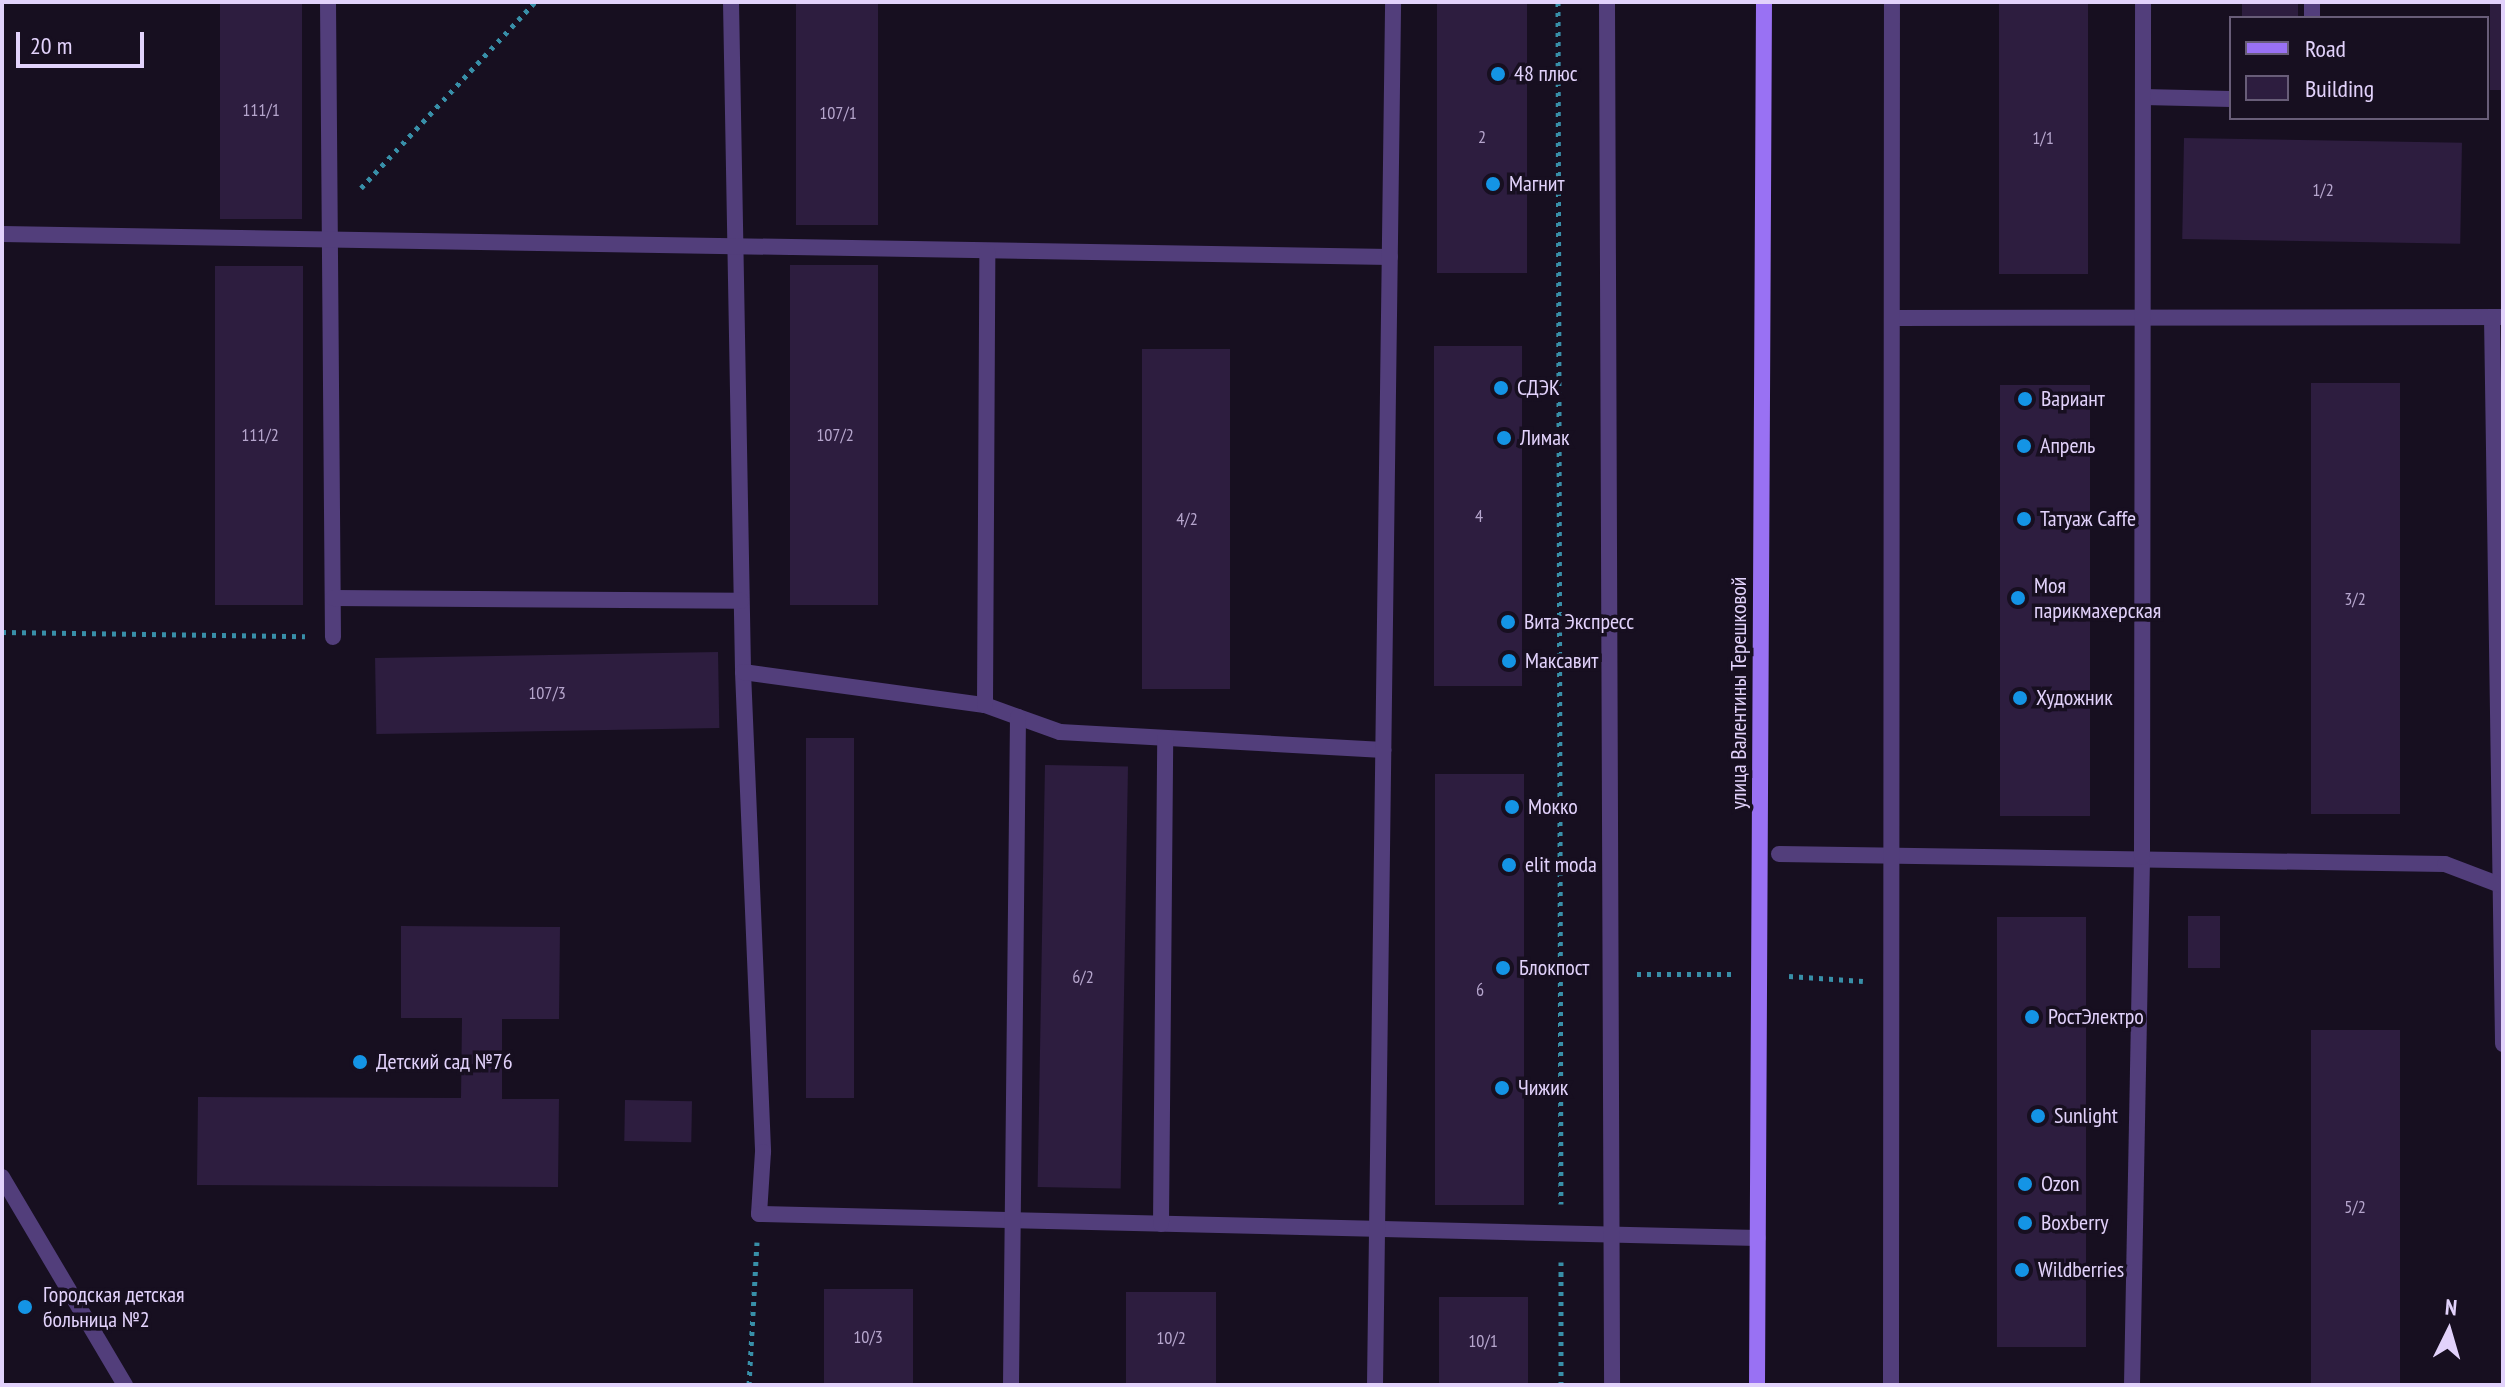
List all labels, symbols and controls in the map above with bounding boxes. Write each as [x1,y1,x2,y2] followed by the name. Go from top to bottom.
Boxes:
[20,16,148,66] scale bar
[2229,16,2489,120] legend
[30,30,72,61] text: 20 m
[2305,33,2346,64] text: Road
[1514,61,1577,87] place label: 48 плюс
[1489,65,1507,83] marker: 48 плюс
[2305,73,2374,104] text: Building
[242,99,280,121] house number: 111/1
[819,102,857,124] house number: 107/1
[1478,126,1486,148] house number: 2
[2032,127,2054,149] house number: 1/1
[1509,171,1565,197] place label: Магнит
[1484,175,1502,193] marker: Магнит
[2312,179,2334,201] house number: 1/2
[1517,375,1560,401] place label: СДЭК
[1492,379,1510,397] marker: СДЭК
[2041,386,2105,412] place label: Вариант
[2016,390,2034,408] marker: Вариант
[241,424,279,446] house number: 111/2
[816,424,854,446] house number: 107/2
[1520,425,1569,451] place label: Лимак
[1495,429,1513,447] marker: Лимак
[2040,433,2095,459] place label: Апрель
[2015,437,2033,455] marker: Апрель
[1475,505,1483,527] house number: 4
[2040,506,2136,532] place label: Татуаж Caffe
[1176,508,1198,530] house number: 4/2
[2015,510,2033,528] marker: Татуаж Caffe
[2034,572,2161,624] place label: Моя парикмахерская
[1726,576,1752,810] street label: улица Валентины Терешковой
[2344,588,2366,610] house number: 3/2
[2009,589,2027,607] marker: Моя парикмахерская
[1524,609,1634,635] place label: Вита Экспресс
[1499,613,1517,631] marker: Вита Экспресс
[1525,648,1598,674] place label: Максавит
[1500,652,1518,670] marker: Максавит
[528,682,566,704] house number: 107/3
[2036,685,2113,711] place label: Художник
[2011,689,2029,707] marker: Художник
[1528,794,1578,820] place label: Мокко
[1503,798,1521,816] marker: Мокко
[1525,852,1597,878] place label: elit moda
[1500,856,1518,874] marker: elit moda
[1519,955,1589,981] place label: Блокпост
[1494,959,1512,977] marker: Блокпост
[1072,966,1094,988] house number: 6/2
[1476,979,1484,1001] house number: 6
[2048,1004,2144,1030] place label: РостЭлектро
[2023,1008,2041,1026] marker: РостЭлектро
[376,1049,513,1075] place label: Детский сад №76
[351,1053,369,1071] marker: Детский сад №76
[1518,1075,1568,1101] place label: Чижик
[1493,1079,1511,1097] marker: Чижик
[2054,1103,2118,1129] place label: Sunlight
[2029,1107,2047,1125] marker: Sunlight
[2041,1171,2080,1197] place label: Ozon
[2016,1175,2034,1193] marker: Ozon
[2344,1196,2366,1218] house number: 5/2
[2041,1210,2108,1236] place label: Boxberry
[2016,1214,2034,1232] marker: Boxberry
[2038,1257,2124,1283] place label: Wildberries
[2013,1261,2031,1279] marker: Wildberries
[43,1281,185,1332] place label: Городская детская больница №2
[2409,1291,2489,1371] north arrow
[2444,1293,2458,1322] text: N
[14,1296,36,1318] marker: Городская детская больница №2
[853,1326,883,1348] house number: 10/3
[1156,1327,1186,1349] house number: 10/2
[1468,1330,1498,1352] house number: 10/1

